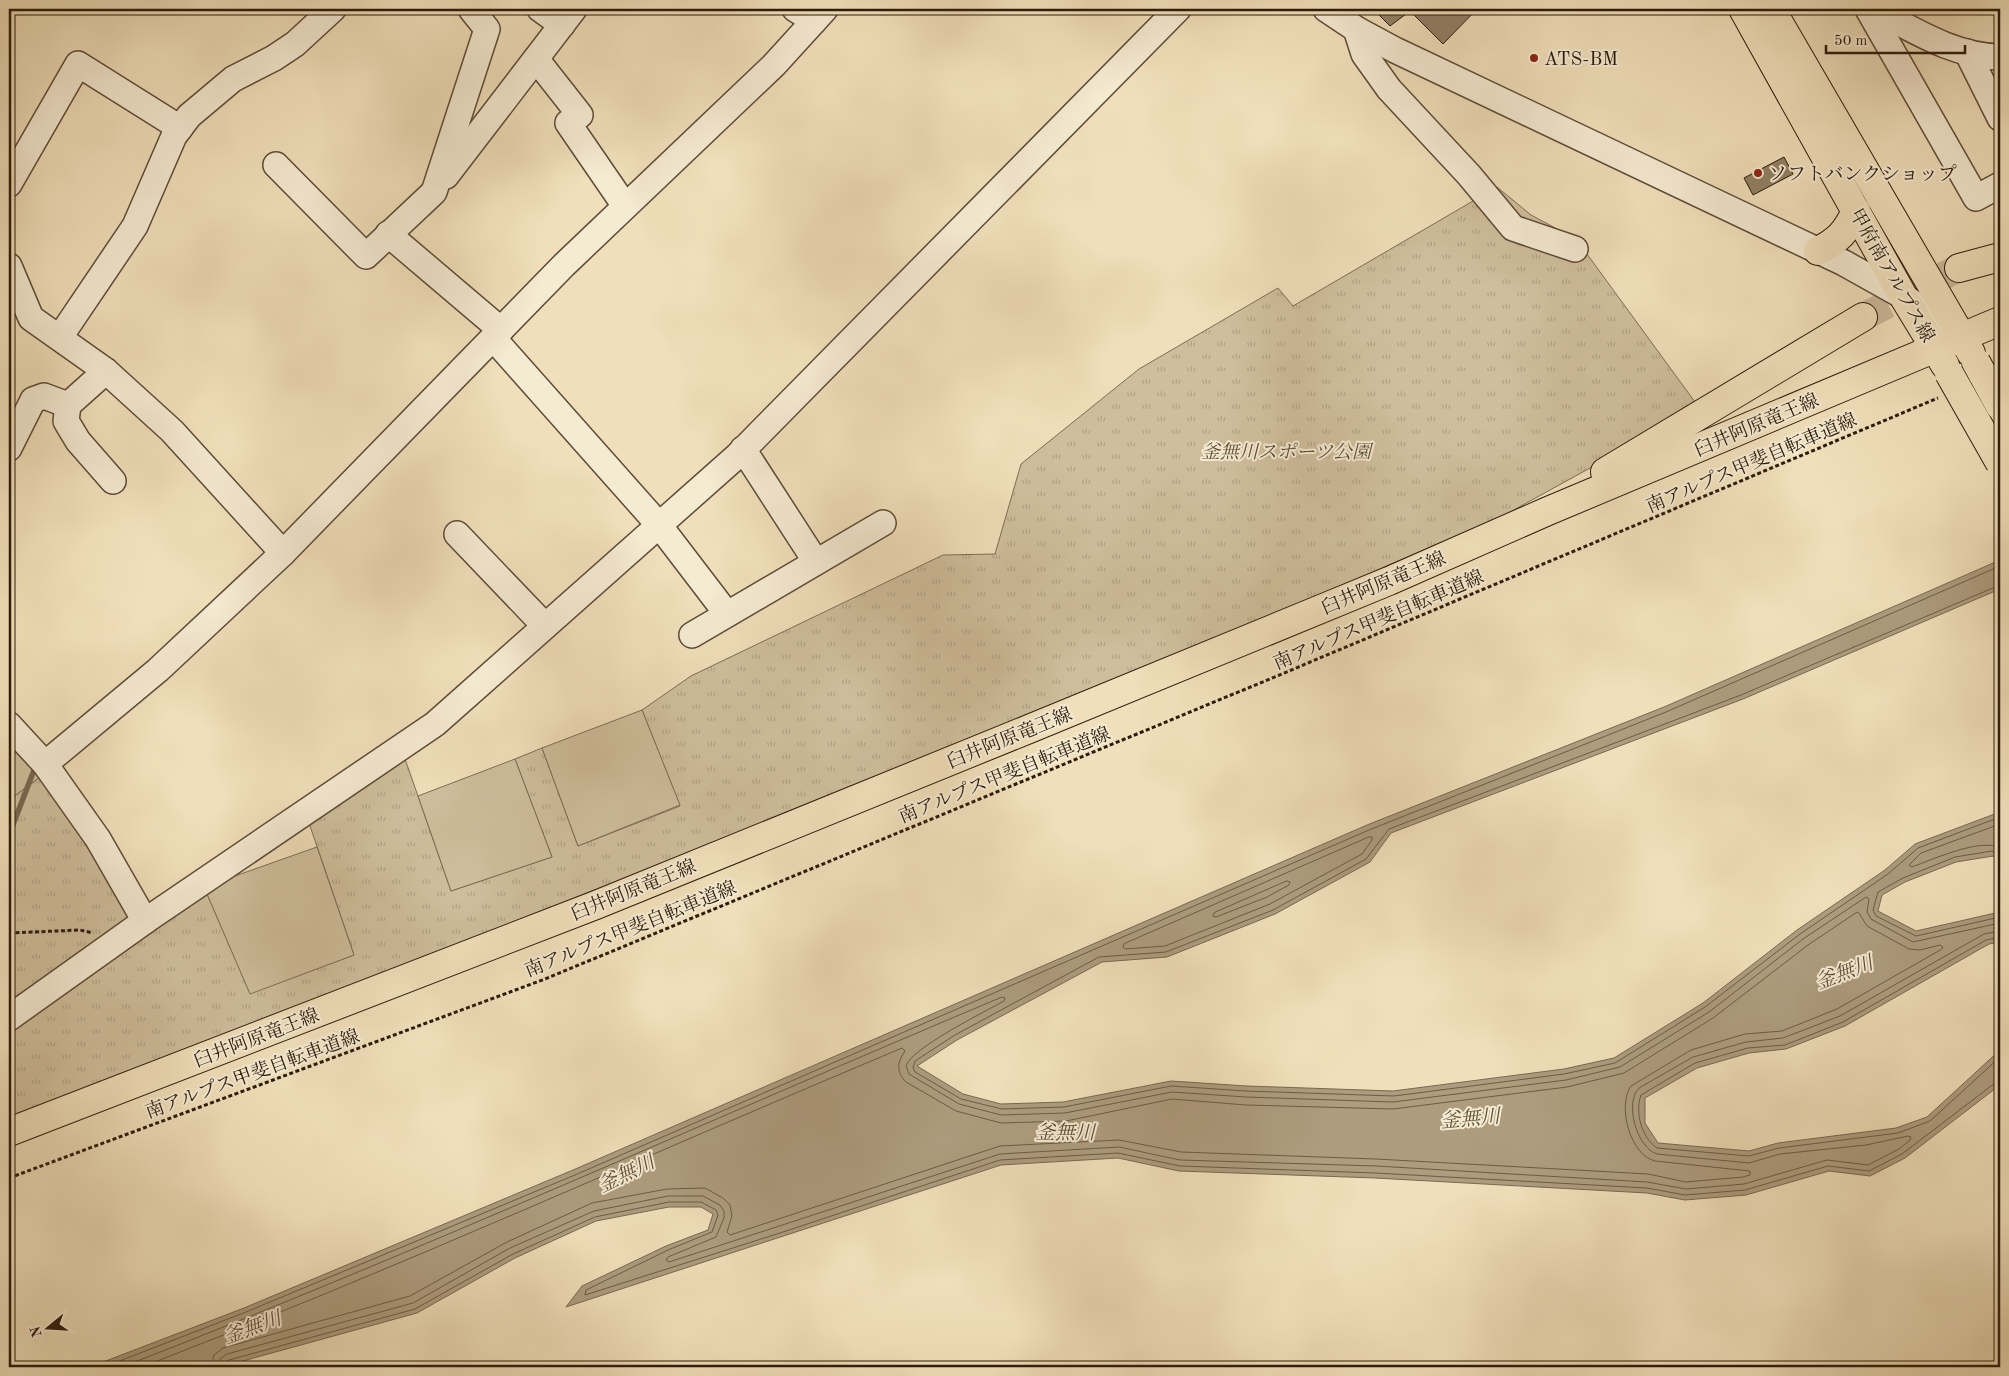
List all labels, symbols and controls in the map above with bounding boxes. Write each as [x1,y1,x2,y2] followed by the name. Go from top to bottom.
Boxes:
[1826,22,1965,54] scale bar
[1834,34,1868,49] text: 50 m
[1544,51,1618,70] place label: ATS-BM
[1528,52,1540,64] marker: ATS-BM
[1768,164,1957,185] place label: ソフトバンクショップ
[1752,167,1764,179] marker: ソフトバンクショップ
[1845,205,1939,346] street label: 甲府南アルプス線
[1691,390,1822,461] street label: 臼井阿原竜王線
[1643,409,1860,517] street label: 南アルプス甲斐自転車道線
[1201,442,1374,463] park label: 釜無川スポーツ公園
[1318,548,1449,619] street label: 臼井阿原竜王線
[1270,566,1487,674] street label: 南アルプス甲斐自転車道線
[944,704,1075,773] street label: 臼井阿原竜王線
[895,722,1113,828] street label: 南アルプス甲斐自転車道線
[568,856,699,925] street label: 臼井阿原竜王線
[521,876,739,982] street label: 南アルプス甲斐自転車道線
[1812,951,1878,994] water label: 釜無川
[191,1005,322,1072] street label: 臼井阿原竜王線
[142,1025,363,1123] street label: 南アルプス甲斐自転車道線
[1439,1105,1503,1133] water label: 釜無川
[1035,1122,1097,1144] water label: 釜無川
[595,1150,660,1197] water label: 釜無川
[22,1304,72,1354] north arrow
[220,1307,286,1349] water label: 釜無川
[28,1324,45,1339] text: N

